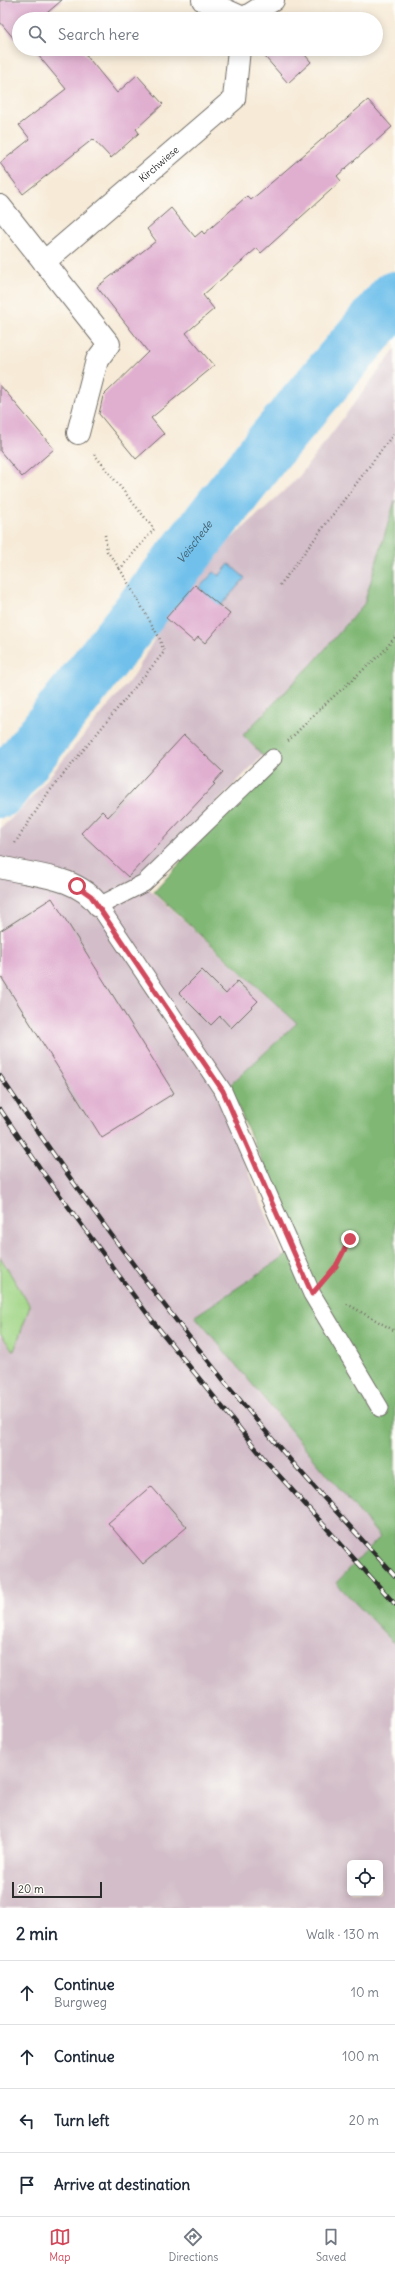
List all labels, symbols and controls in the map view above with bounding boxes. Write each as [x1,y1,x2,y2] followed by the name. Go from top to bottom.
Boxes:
[12,12,383,56] search box
[26,23,48,45] icon: search
[58,25,139,44] text: Search here
[136,143,181,184] street label: Kirchwiese
[174,517,216,566] water label: Veischede
[68,877,86,895] route start
[341,1230,359,1248] route end
[347,1860,383,1896] map controls
[347,1860,383,1896] button: locate
[12,1880,102,1899] scale bar
[18,1882,44,1896] text: 20 m
[16,1923,58,1945] text: 2 min
[306,1926,379,1943] text: Walk · 130 m
[54,1975,115,1994] text: Continue
[16,1982,38,2004] icon: ahead
[351,1984,379,2001] text: 10 m
[54,1994,107,2011] text: Burgweg
[16,2046,38,2068] icon: ahead
[54,2047,115,2066] text: Continue
[342,2048,379,2065] text: 100 m
[16,2110,38,2132] icon: left
[54,2111,109,2130] text: Turn left
[349,2112,379,2129] text: 20 m
[16,2174,38,2196] icon: arrive
[54,2175,190,2194] text: Arrive at destination
[49,2226,71,2264] tab: Map
[169,2226,218,2264] tab: Directions
[316,2226,346,2264] tab: Saved

